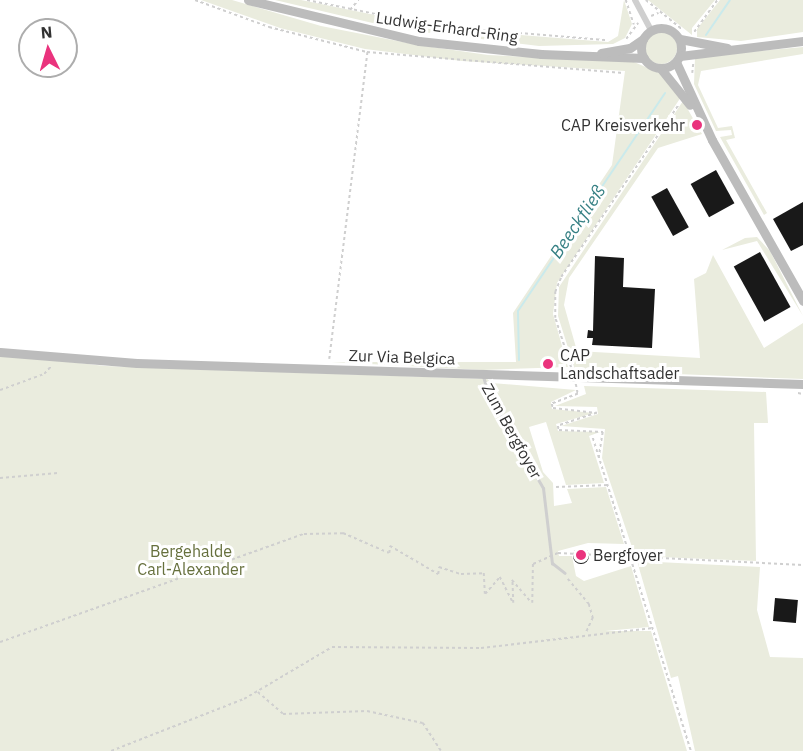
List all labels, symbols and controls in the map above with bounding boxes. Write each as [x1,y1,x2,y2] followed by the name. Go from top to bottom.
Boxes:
[375,8,519,46] street label: Ludwig-Erhard-Ring
[18,18,78,78] north arrow
[40,22,53,43] text: N
[561,115,685,135] place label: CAP Kreisverkehr
[690,118,704,132] marker: CAP Kreisverkehr
[546,181,610,263] water label: Beeckfließ
[560,345,679,383] place label: CAP Landschaftsader
[348,346,456,368] street label: Zur Via Belgica
[541,357,555,371] marker: CAP Landschaftsader
[478,380,546,482] street label: Zum Bergfoyer
[137,541,245,579] park label: Bergehalde Carl-Alexander
[593,545,663,565] place label: Bergfoyer
[574,548,588,562] marker: Bergfoyer

